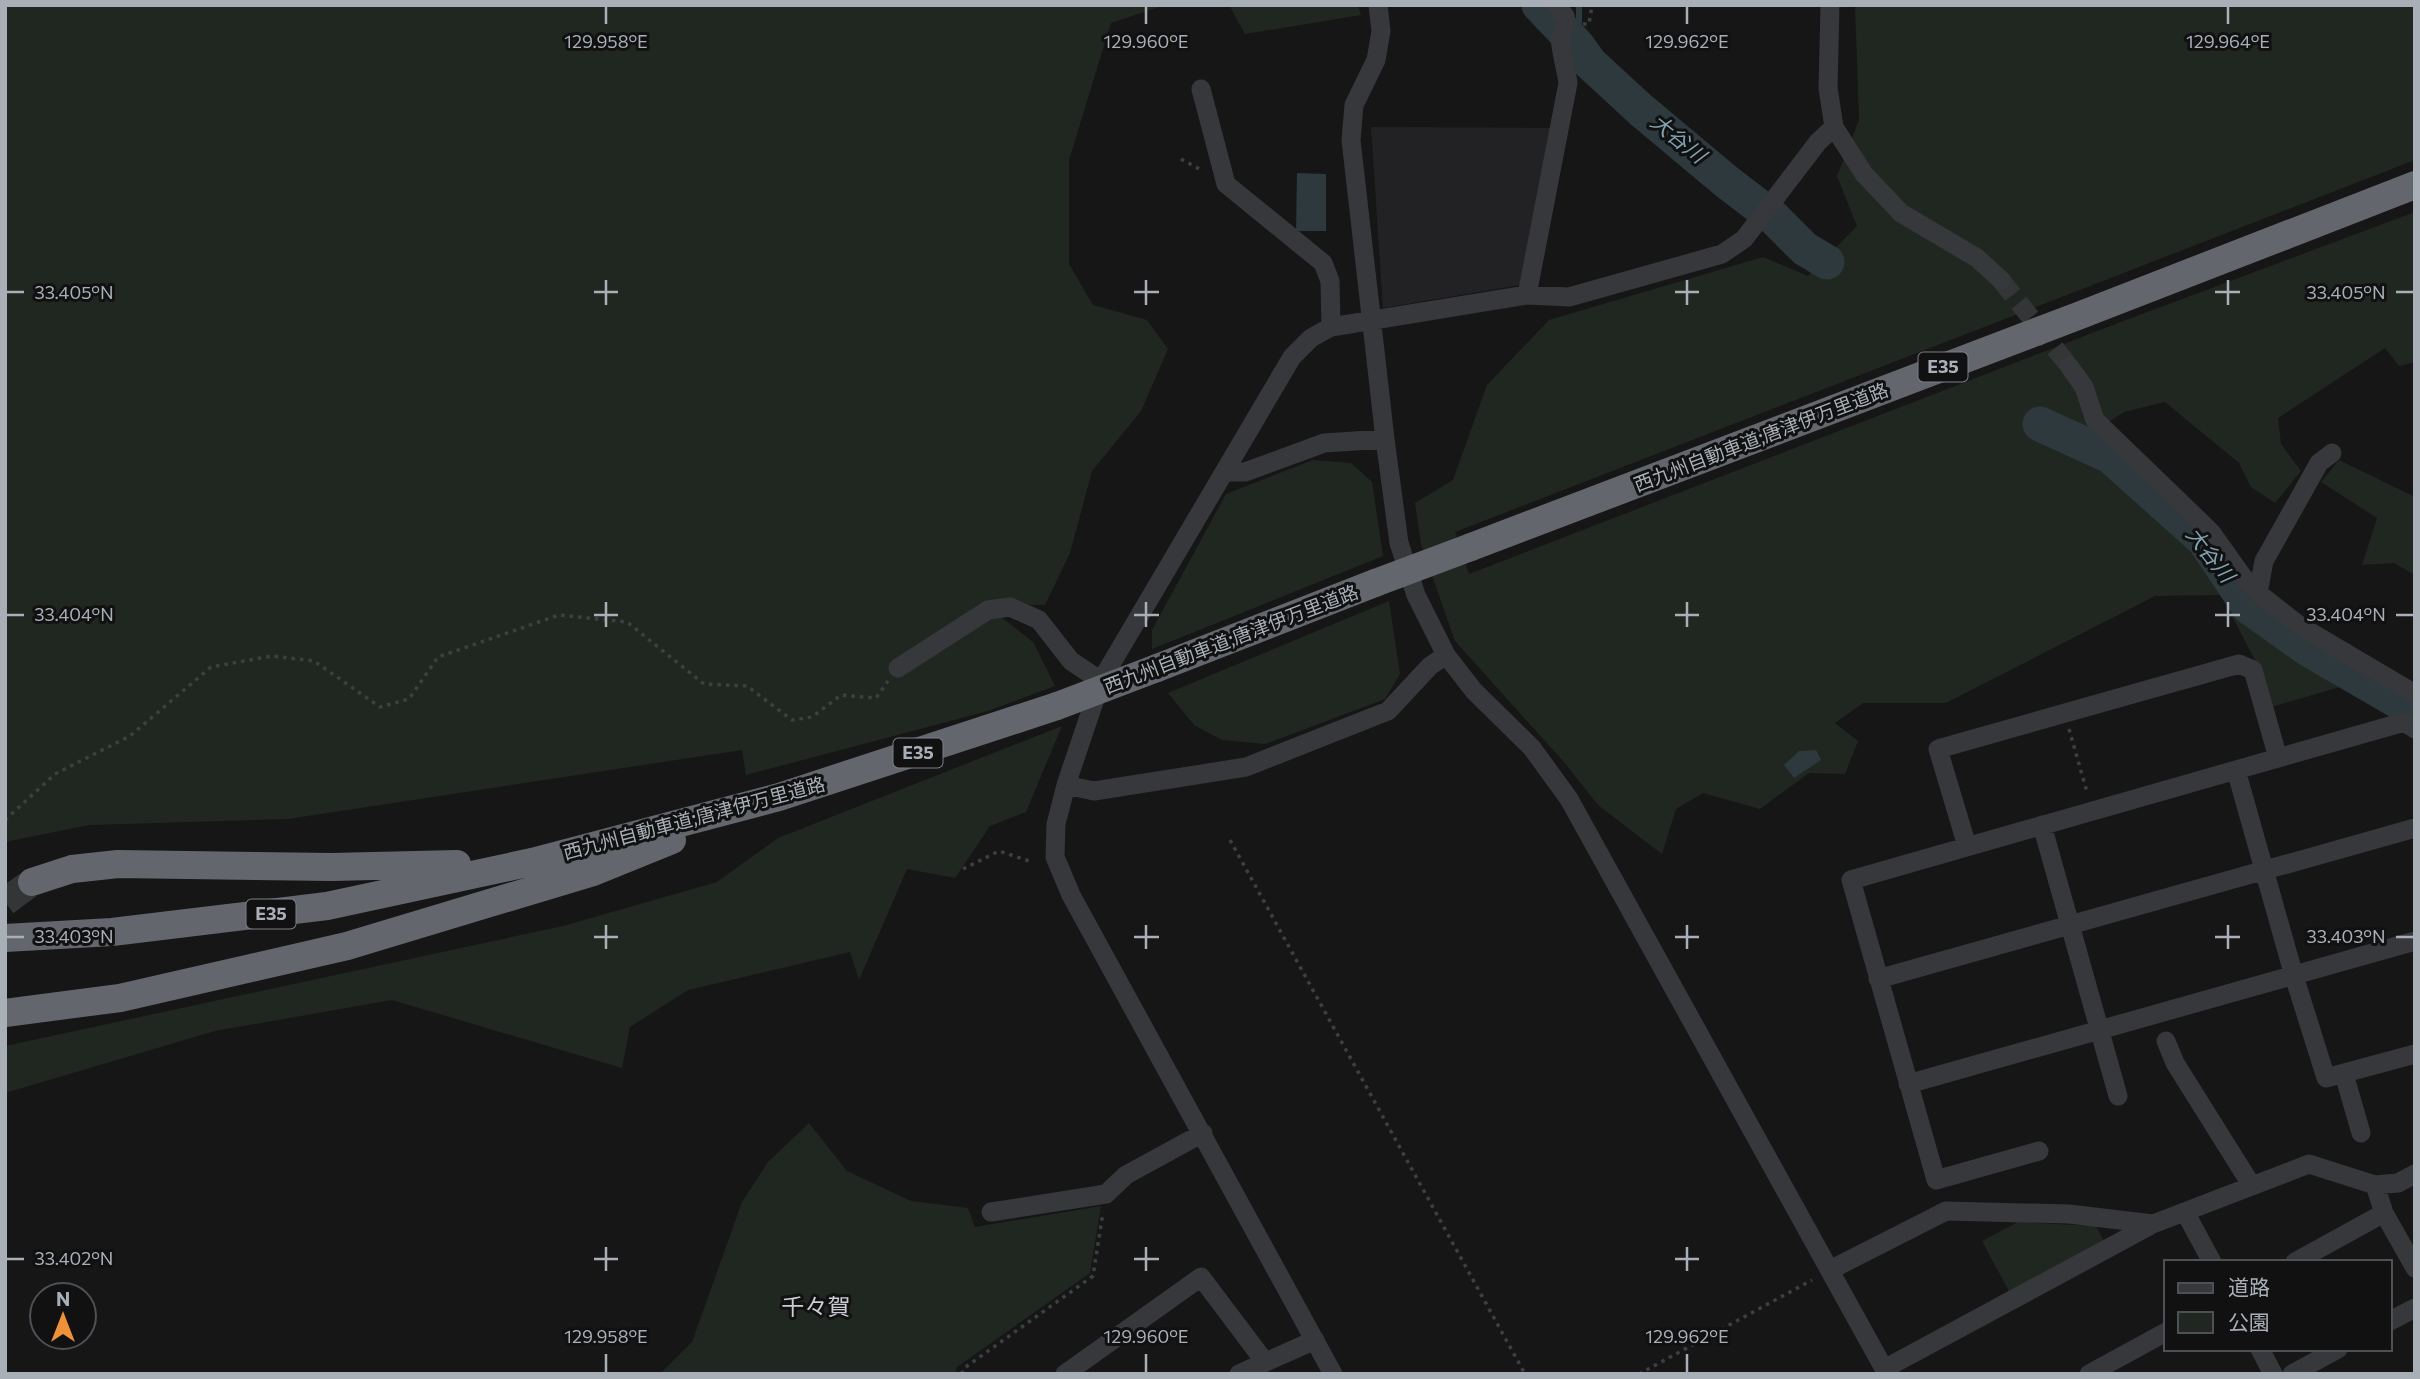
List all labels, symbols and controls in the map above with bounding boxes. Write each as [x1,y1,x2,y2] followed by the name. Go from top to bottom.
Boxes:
[564,30,648,52] text: 129.958°E
[1104,30,1188,52] text: 129.960°E
[1645,30,1729,52] text: 129.962°E
[2186,30,2270,52] text: 129.964°E
[1647,108,1713,169] water label: 大谷川
[34,281,114,303] text: 33.405°N
[2306,281,2386,303] text: 33.405°N
[1918,352,1968,382] road number: E35
[1630,377,1891,496] street label: 西九州自動車道;唐津伊万里道路
[2182,522,2242,588] water label: 大谷川
[1100,579,1361,698] street label: 西九州自動車道;唐津伊万里道路
[34,603,114,625] text: 33.404°N
[2306,603,2386,625] text: 33.404°N
[894,738,942,768] road number: E35
[560,771,827,864] street label: 西九州自動車道;唐津伊万里道路
[246,900,296,929] road number: E35
[35,925,113,947] text: 33.403°N
[2307,925,2385,947] text: 33.403°N
[35,1247,113,1269] text: 33.402°N
[2164,1260,2392,1351] legend
[2228,1274,2270,1299] text: 道路
[28,1281,98,1351] north arrow
[56,1287,70,1310] text: N
[782,1292,851,1320] district label: 千々賀
[2228,1309,2270,1334] text: 公園
[564,1325,648,1347] text: 129.958°E
[1104,1325,1188,1347] text: 129.960°E
[1645,1325,1729,1347] text: 129.962°E

